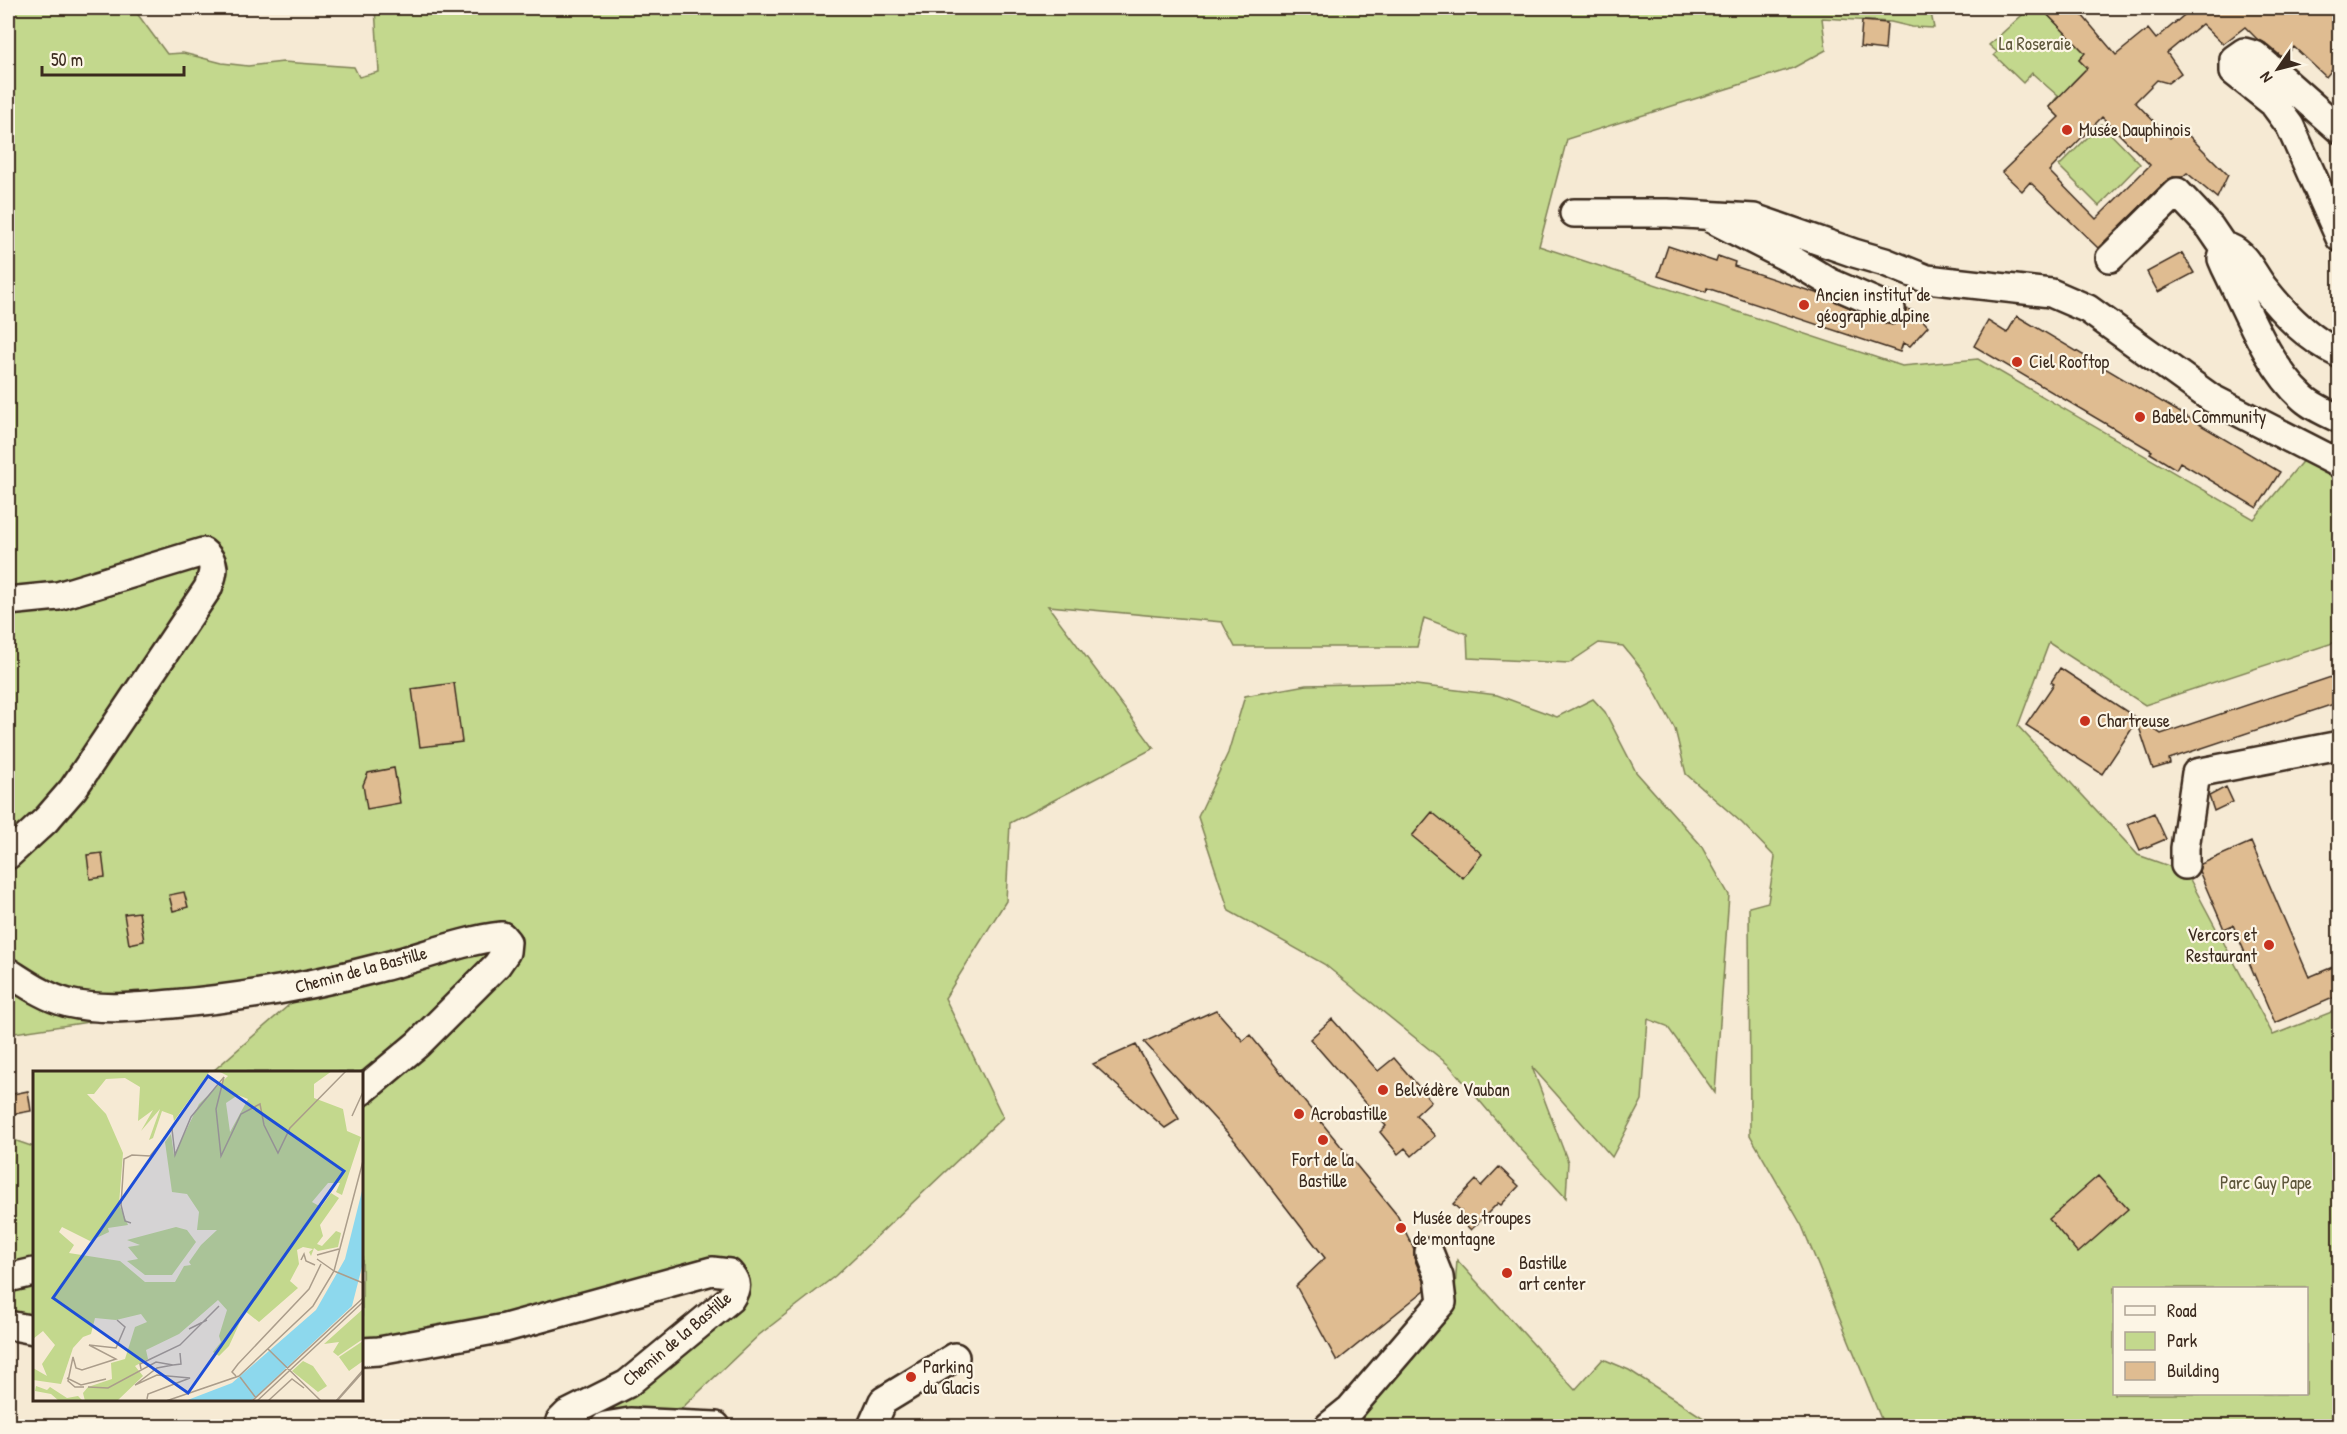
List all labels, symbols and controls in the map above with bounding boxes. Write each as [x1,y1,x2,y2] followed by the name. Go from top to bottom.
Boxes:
[1999,31,2071,56] park label: La Roseraie
[42,39,184,77] scale bar
[2248,39,2308,99] north arrow
[51,47,83,72] text: 50 m
[2254,67,2277,87] text: N
[2079,117,2191,142] place label: Musée Dauphinois
[2060,123,2074,137] marker: Musée Dauphinois
[1816,282,1931,328] place label: Ancien institut de géographie alpine
[1797,298,1811,312] marker: Ancien institut de géographie alpine
[2029,349,2110,374] place label: Ciel Rooftop
[2010,355,2024,369] marker: Ciel Rooftop
[2152,404,2267,429] place label: Babel Community
[2133,410,2147,424] marker: Babel Community
[2097,708,2170,733] place label: Chartreuse
[2078,714,2092,728] marker: Chartreuse
[2186,922,2258,968] place label: Vercors et Restaurant
[2262,938,2276,952] marker: Vercors et Restaurant
[292,940,430,999] street label: Chemin de la Bastille
[33,1071,363,1401] inset map
[1395,1077,1510,1102] place label: Belvédère Vauban
[1376,1083,1390,1097] marker: Belvédère Vauban
[1311,1101,1388,1126] place label: Acrobastille
[1292,1107,1306,1121] marker: Acrobastille
[1316,1133,1330,1147] marker: Fort de la Bastille
[1291,1147,1354,1193] place label: Fort de la Bastille
[2220,1170,2312,1195] park label: Parc Guy Pape
[1413,1205,1531,1251] place label: Musée des troupes de montagne
[1394,1221,1408,1235] marker: Musée des troupes de montagne
[1519,1250,1586,1296] place label: Bastille art center
[1500,1266,1514,1280] marker: Bastille art center
[617,1285,737,1392] street label: Chemin de la Bastille
[2113,1287,2308,1395] legend
[2167,1298,2197,1323] text: Road
[2167,1328,2198,1353] text: Park
[923,1354,980,1400] place label: Parking du Glacis
[2167,1358,2219,1383] text: Building
[904,1370,918,1384] marker: Parking du Glacis

